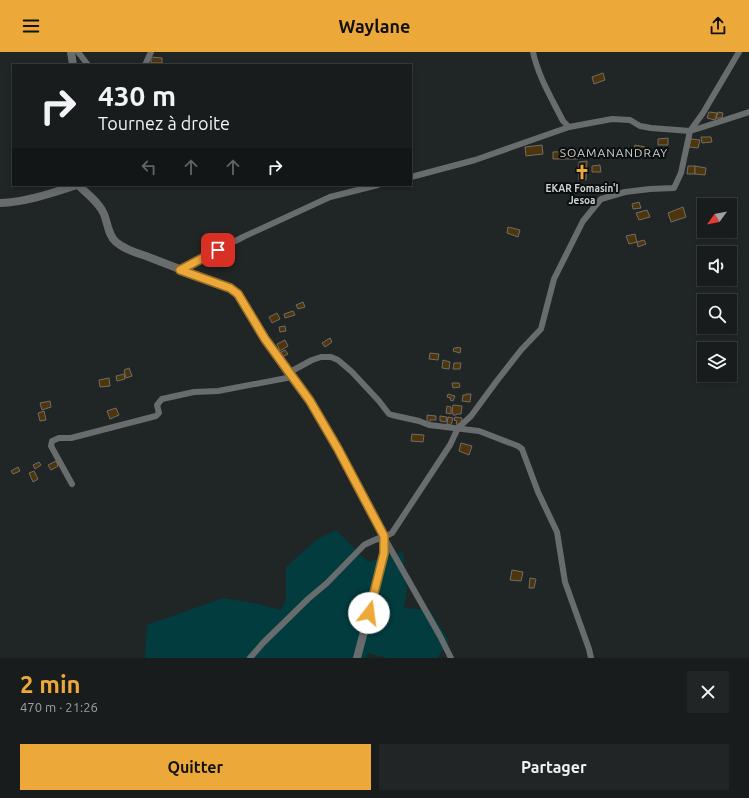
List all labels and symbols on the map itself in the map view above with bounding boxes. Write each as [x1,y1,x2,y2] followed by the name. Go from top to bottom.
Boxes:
[560,146,668,159] district label: SOAMANANDRAY
[573,163,591,181] church icon: EKAR Fomasin'I Jesoa
[545,183,619,206] place label: EKAR Fomasin'I Jesoa
[697,198,737,238] north arrow
[201,233,235,267] pin
[348,592,390,634] position arrow

